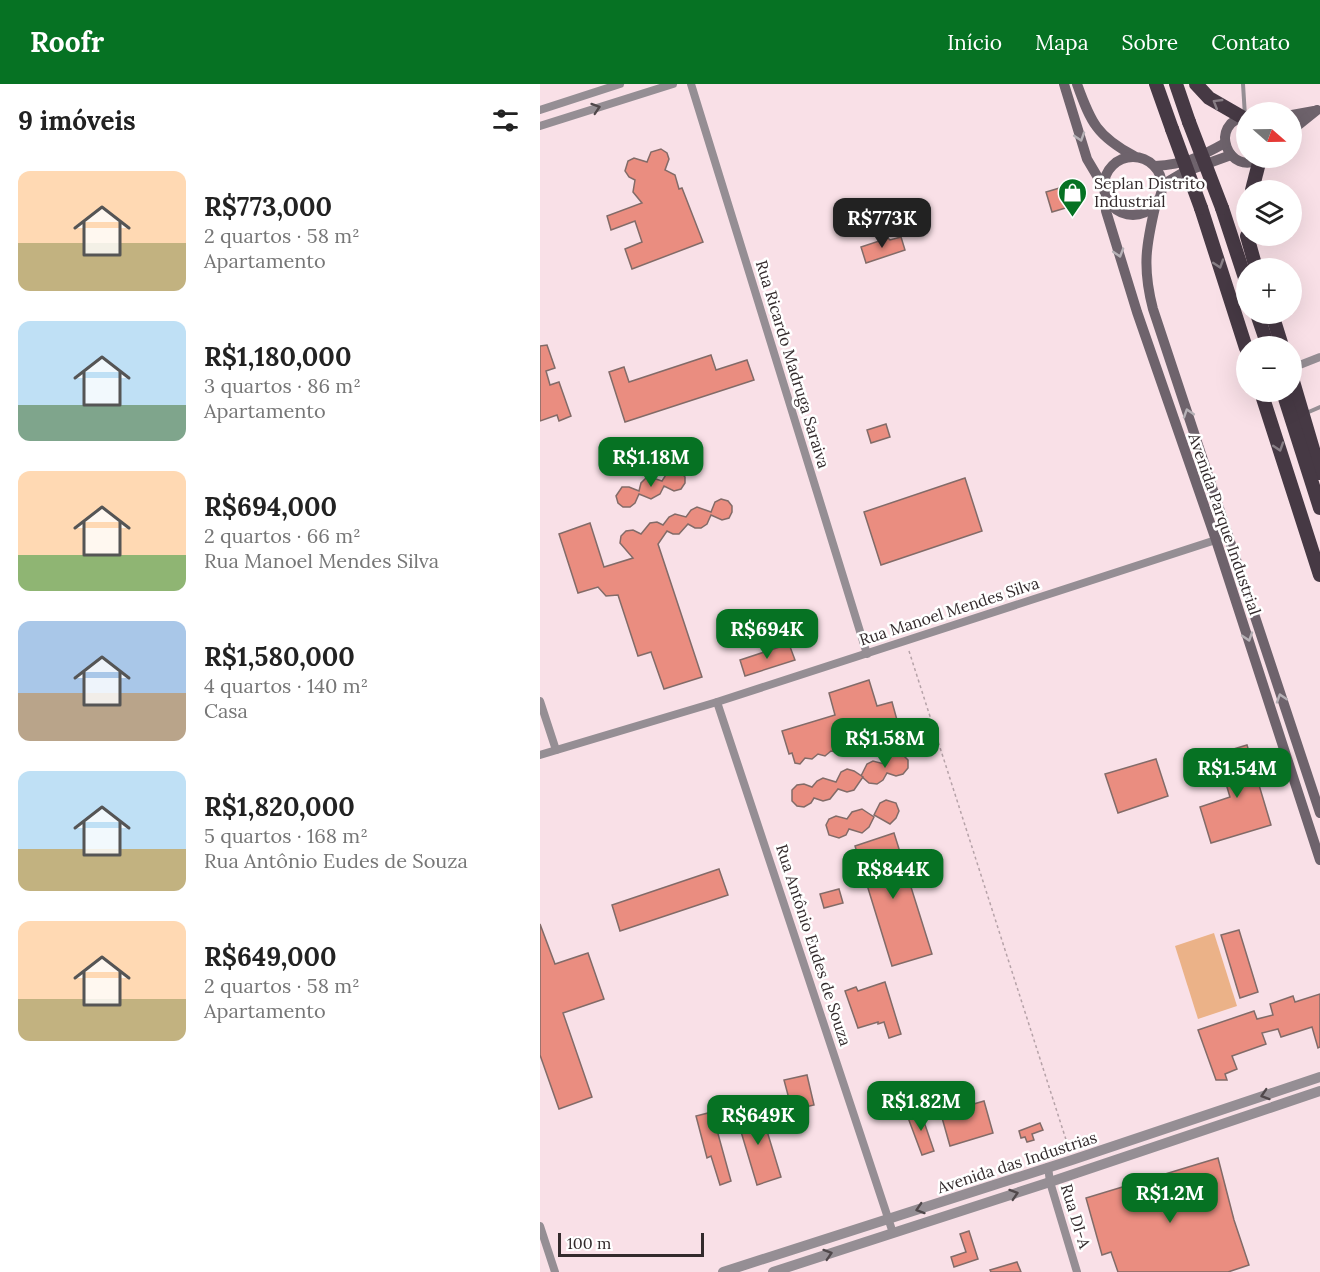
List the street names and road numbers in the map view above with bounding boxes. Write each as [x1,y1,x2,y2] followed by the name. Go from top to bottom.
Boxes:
[752,257,834,471] street label: Rua Ricardo Madruga Saraiva
[1184,430,1265,617] street label: Avenida Parque Industrial
[856,572,1042,650] street label: Rua Manoel Mendes Silva
[772,842,856,1048] street label: Rua Antônio Eudes de Souza
[934,1127,1099,1198] street label: Avenida das Industrias
[1057,1181,1096,1252] street label: Rua DI-A

